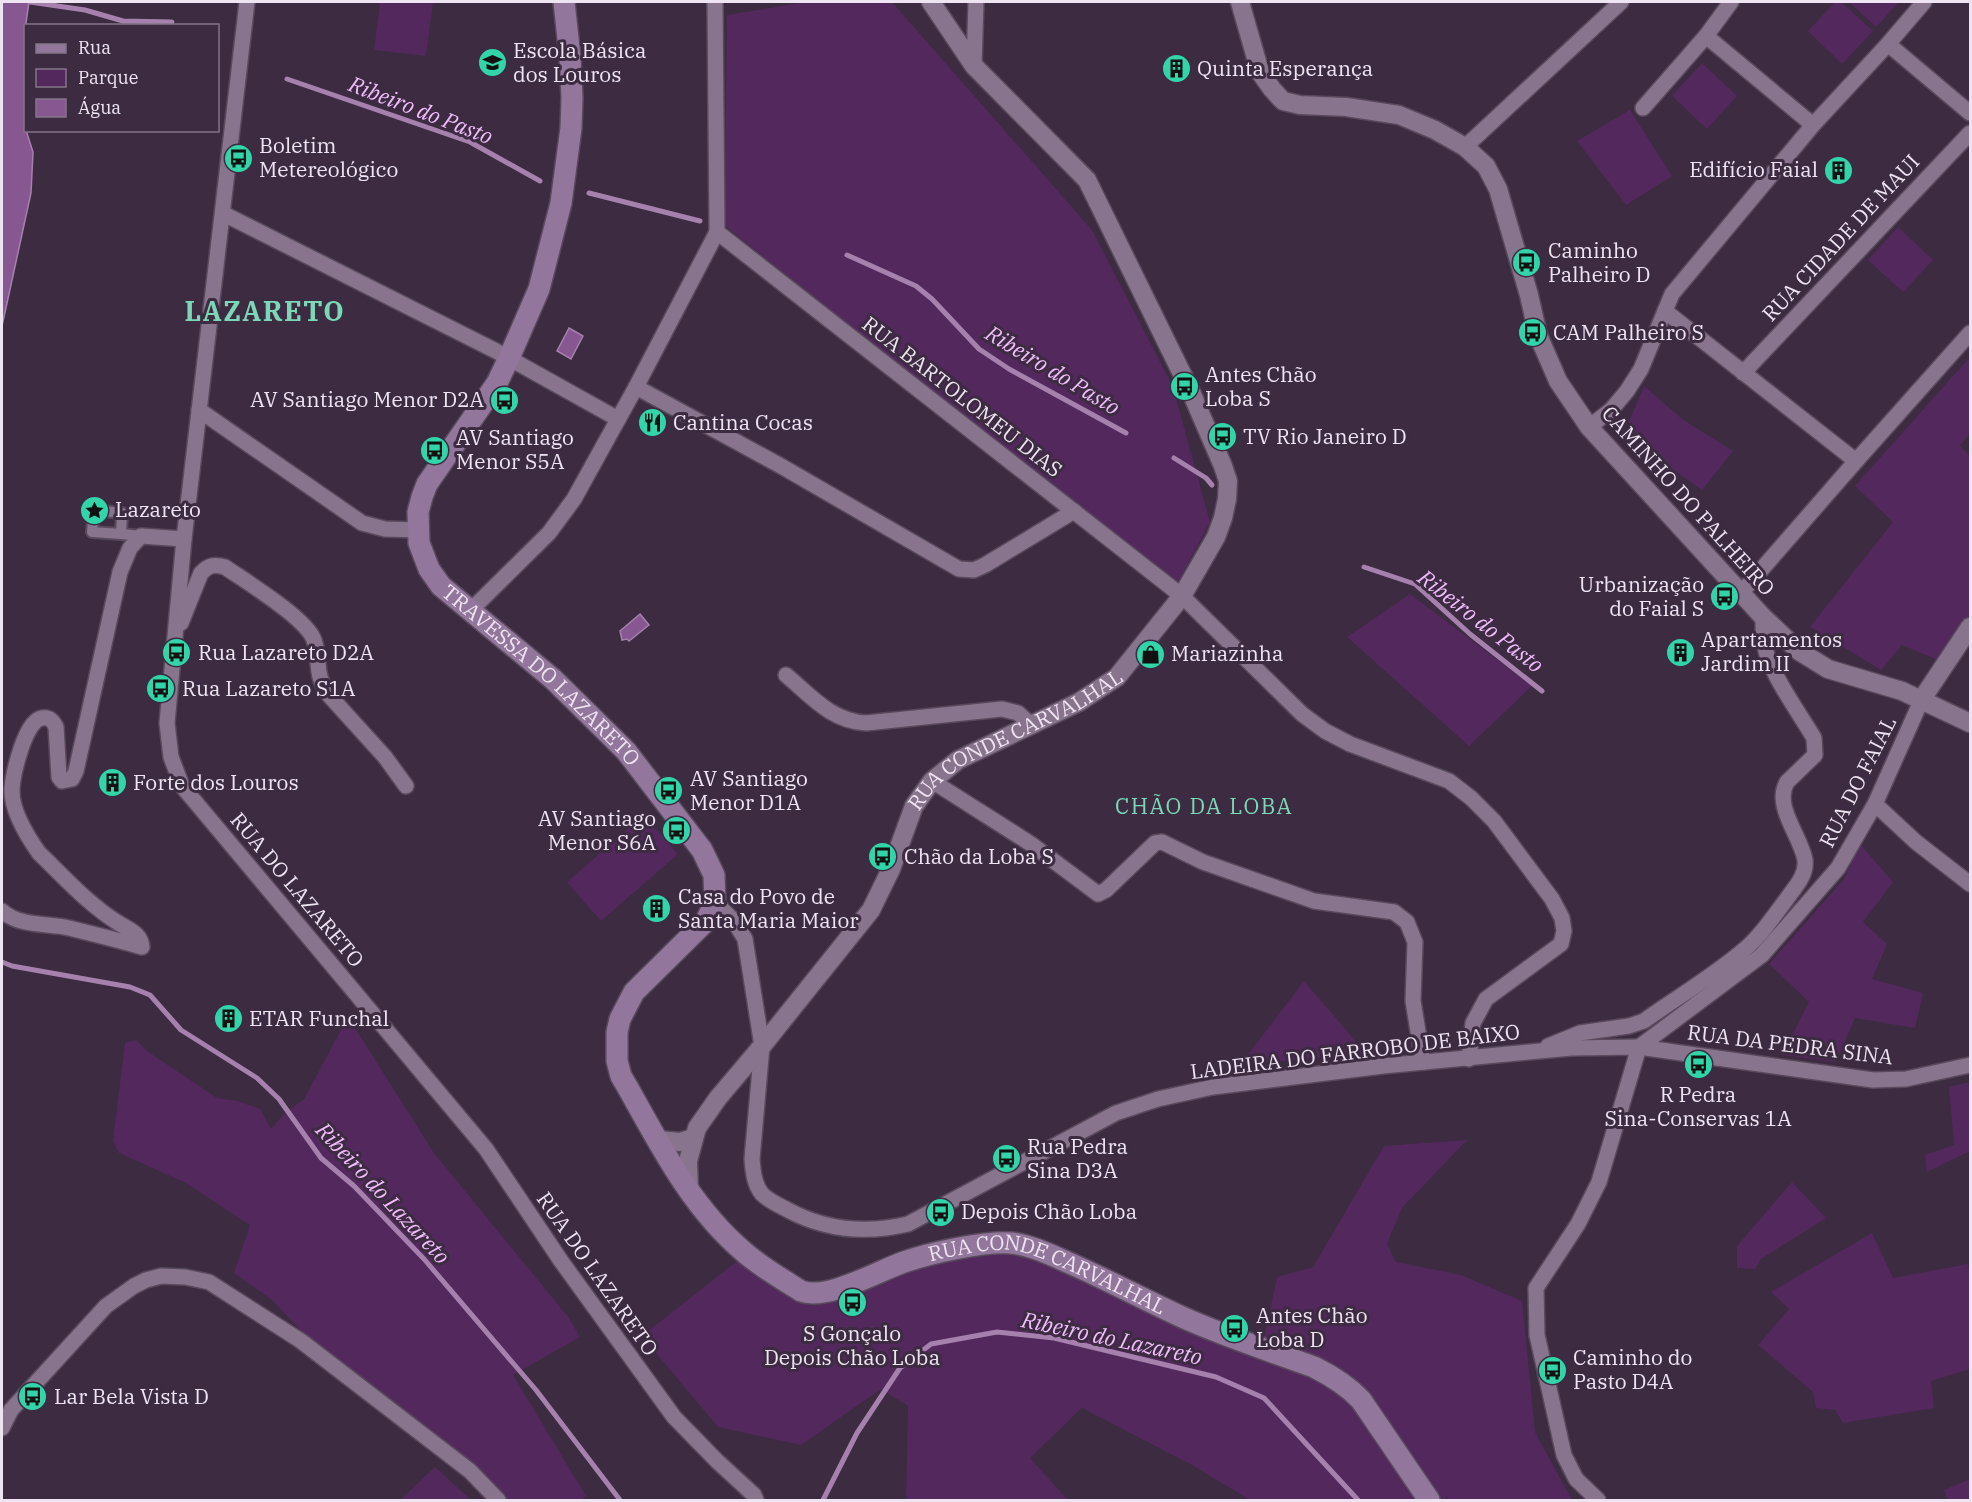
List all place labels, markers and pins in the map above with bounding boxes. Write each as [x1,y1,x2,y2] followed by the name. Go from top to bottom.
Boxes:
[513,36,646,88] place label: Escola Básica dos Louros
[476,47,508,79] school or university icon: Escola Básica dos Louros
[1160,53,1192,85] building icon: Quinta Esperança
[1197,54,1373,82] place label: Quinta Esperança
[259,131,398,183] place label: Boletim Metereológico
[222,142,254,174] bus stop icon: Boletim Metereológico
[1823,154,1855,186] building icon: Edifício Faial
[1689,155,1818,183] place label: Edifício Faial
[1548,236,1650,288] place label: Caminho Palheiro D
[1511,247,1543,279] bus stop icon: Caminho Palheiro D
[1516,317,1548,349] bus stop icon: CAM Palheiro S
[1553,318,1704,346] place label: CAM Palheiro S
[1205,360,1317,412] place label: Antes Chão Loba S
[1168,371,1200,403] bus stop icon: Antes Chão Loba S
[489,384,521,416] bus stop icon: AV Santiago Menor D2A
[250,385,485,413] place label: AV Santiago Menor D2A
[636,407,668,439] restaurant icon: Cantina Cocas
[673,408,813,436] place label: Cantina Cocas
[1206,421,1238,453] bus stop icon: TV Rio Janeiro D
[1243,422,1406,450] place label: TV Rio Janeiro D
[456,423,574,475] place label: AV Santiago Menor S5A
[419,434,451,466] bus stop icon: AV Santiago Menor S5A
[78,494,110,526] place icon: Lazareto
[115,495,201,523] place label: Lazareto
[1579,570,1704,622] place label: Urbanização do Faial S
[1709,581,1741,613] bus stop icon: Urbanização do Faial S
[1701,625,1842,677] place label: Apartamentos Jardim II
[1664,636,1696,668] building icon: Apartamentos Jardim II
[161,637,193,669] bus stop icon: Rua Lazareto D2A
[198,638,375,666] place label: Rua Lazareto D2A
[1134,638,1166,670] shop icon: Mariazinha
[1171,639,1283,667] place label: Mariazinha
[145,673,177,705] bus stop icon: Rua Lazareto S1A
[182,674,356,702] place label: Rua Lazareto S1A
[690,764,808,816] place label: AV Santiago Menor D1A
[96,767,128,799] building icon: Forte dos Louros
[133,768,299,796] place label: Forte dos Louros
[653,775,685,807] bus stop icon: AV Santiago Menor D1A
[538,804,657,856] place label: AV Santiago Menor S6A
[661,815,693,847] bus stop icon: AV Santiago Menor S6A
[867,841,899,873] bus stop icon: Chão da Loba S
[904,842,1054,870] place label: Chão da Loba S
[678,882,859,934] place label: Casa do Povo de Santa Maria Maior
[641,893,673,925] building icon: Casa do Povo de Santa Maria Maior
[212,1003,244,1035] building icon: ETAR Funchal
[249,1004,389,1032] place label: ETAR Funchal
[1682,1048,1714,1080] bus stop icon: R Pedra Sina-Conservas 1A
[1604,1080,1792,1132] place label: R Pedra Sina-Conservas 1A
[1027,1132,1128,1184] place label: Rua Pedra Sina D3A
[990,1143,1022,1175] bus stop icon: Rua Pedra Sina D3A
[924,1196,956,1228] bus stop icon: Depois Chão Loba
[961,1197,1137,1225] place label: Depois Chão Loba
[836,1287,868,1319] bus stop icon: S Gonçalo Depois Chão Loba
[1256,1301,1368,1353] place label: Antes Chão Loba D
[1219,1312,1251,1344] bus stop icon: Antes Chão Loba D
[764,1319,940,1371] place label: S Gonçalo Depois Chão Loba
[1573,1343,1692,1395] place label: Caminho do Pasto D4A
[1536,1354,1568,1386] bus stop icon: Caminho do Pasto D4A
[17,1381,49,1413] bus stop icon: Lar Bela Vista D
[54,1382,209,1410] place label: Lar Bela Vista D

